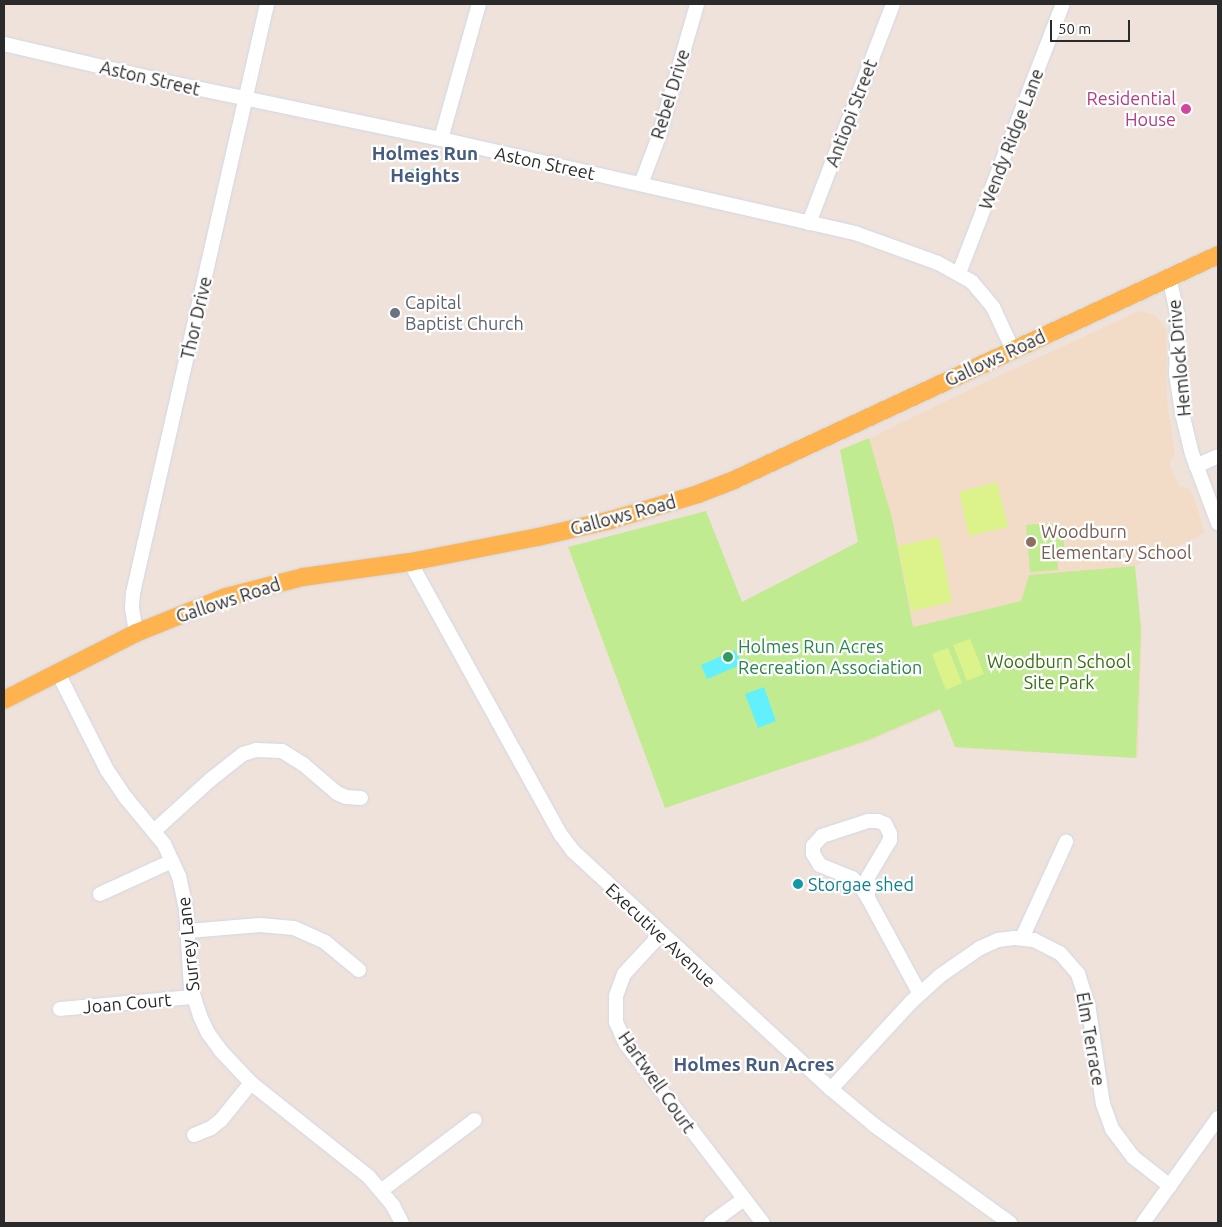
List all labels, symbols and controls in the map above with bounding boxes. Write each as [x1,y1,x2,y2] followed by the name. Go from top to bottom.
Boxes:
[1052,10,1132,42] scale bar
[1058,20,1091,37] text: 50 m
[646,46,694,142] street label: Rebel Drive
[98,56,202,100] street label: Aston Street
[821,56,881,170] street label: Antiopi Street
[974,66,1048,212] street label: Wendy Ridge Lane
[1087,88,1176,130] place label: Residential House
[1180,103,1192,115] marker: Residential House
[493,142,597,184] street label: Aston Street
[372,143,478,187] district label: Holmes Run Heights
[176,274,216,362] street label: Thor Drive
[405,292,524,334] place label: Capital Baptist Church
[1163,299,1195,417] street label: Hemlock Drive
[389,307,401,319] marker: Capital Baptist Church
[941,325,1049,391] street label: Gallows Road
[568,491,678,539] street label: Gallows Road
[1041,521,1192,564] place label: Woodburn Elementary School
[1025,536,1037,548] marker: Woodburn Elementary School
[173,573,283,627] street label: Gallows Road
[738,636,922,679] place label: Holmes Run Acres Recreation Association
[722,651,734,663] marker: Holmes Run Acres Recreation Association
[987,651,1131,694] park label: Woodburn School Site Park
[808,873,914,895] place label: Storgae shed
[601,878,721,992] street label: Executive Avenue
[792,878,804,890] marker: Storgae shed
[172,896,204,992] street label: Surrey Lane
[82,988,172,1018] street label: Joan Court
[1072,991,1110,1087] street label: Elm Terrace
[614,1027,700,1137] street label: Hartwell Court
[674,1054,834,1076] district label: Holmes Run Acres

